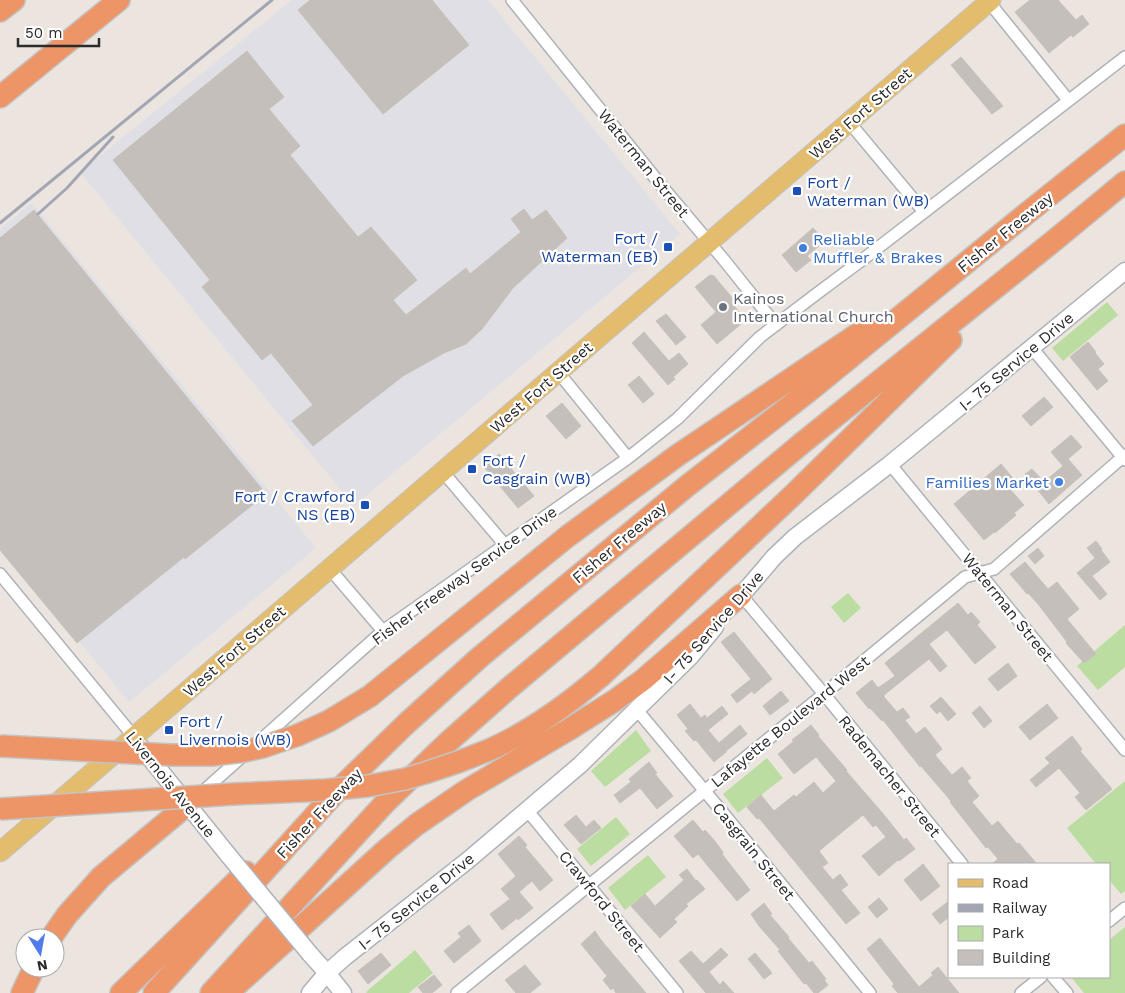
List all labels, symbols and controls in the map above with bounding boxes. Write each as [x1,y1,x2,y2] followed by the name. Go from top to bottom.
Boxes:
[18,15,99,47] scale bar
[25,24,62,42] text: 50 m
[805,64,916,163] street label: West Fort Street
[594,105,693,221] street label: Waterman Street
[807,173,929,210] place label: Fort / Waterman (WB)
[791,185,803,197] marker: Fort / Waterman (WB)
[954,188,1057,277] street label: Fisher Freeway
[541,229,658,266] place label: Fort / Waterman (EB)
[813,230,942,267] place label: Reliable Muffler & Brakes
[662,241,674,253] marker: Fort / Waterman (EB)
[797,242,809,254] marker: Reliable Muffler & Brakes
[733,289,894,326] place label: Kainos International Church
[717,301,729,313] marker: Kainos International Church
[955,308,1077,415] street label: I- 75 Service Drive
[486,338,597,437] street label: West Fort Street
[482,451,590,488] place label: Fort / Casgrain (WB)
[466,463,478,475] marker: Fort / Casgrain (WB)
[926,473,1049,492] place label: Families Market
[1053,476,1065,488] marker: Families Market
[234,487,355,524] place label: Fort / Crawford NS (EB)
[568,497,671,587] street label: Fisher Freeway
[359,499,371,511] marker: Fort / Crawford NS (EB)
[368,502,560,649] street label: Fisher Freeway Service Drive
[958,549,1057,665] street label: Waterman Street
[659,567,768,688] street label: I- 75 Service Drive
[179,602,290,701] street label: West Fort Street
[707,651,874,791] street label: Lafayette Boulevard West
[179,712,291,749] place label: Fort / Livernois (WB)
[835,712,945,841] street label: Rademacher Street
[163,724,175,736] marker: Fort / Livernois (WB)
[122,727,219,841] street label: Livernois Avenue
[273,764,367,863] street label: Fisher Freeway
[708,799,799,904] street label: Casgrain Street
[555,847,649,956] street label: Crawford Street
[355,849,478,954] street label: I- 75 Service Drive
[948,863,1110,978] legend
[992,874,1029,892] text: Road
[992,899,1047,917] text: Railway
[992,924,1025,942] text: Park
[15,928,65,978] north arrow
[992,949,1050,967] text: Building
[36,957,49,975] text: N

